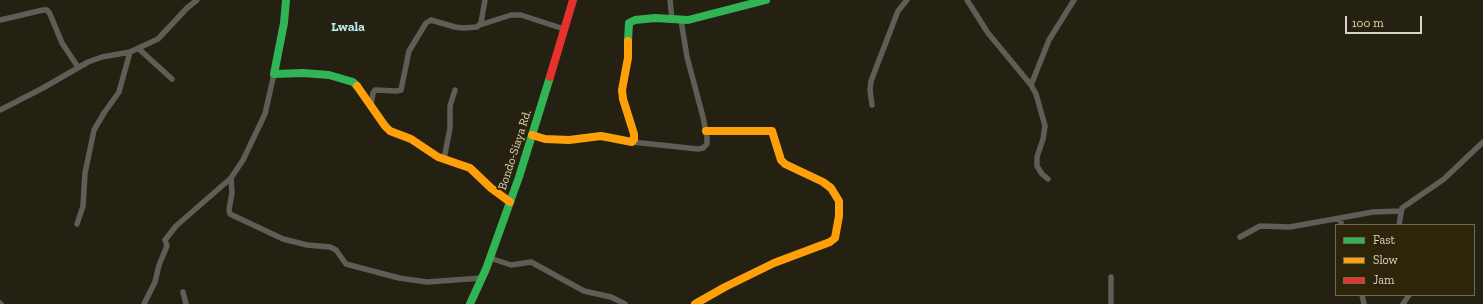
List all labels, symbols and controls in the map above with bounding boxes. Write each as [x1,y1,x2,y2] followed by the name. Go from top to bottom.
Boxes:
[1347,8,1424,34] scale bar
[1352,16,1384,30] text: 100 m
[331,19,365,35] district label: Lwala
[495,108,535,192] street label: Bondo-Siaya Rd.
[1335,224,1475,296] legend
[1373,233,1395,247] text: Fast
[1373,253,1398,267] text: Slow
[1373,273,1394,287] text: Jam

